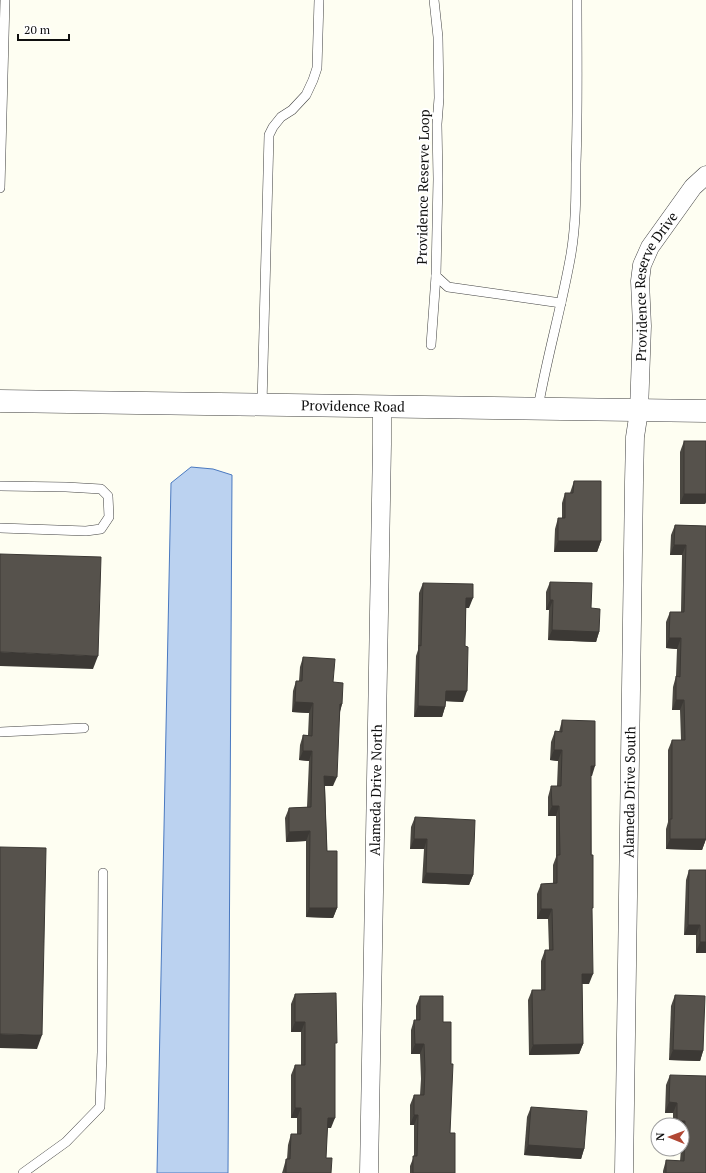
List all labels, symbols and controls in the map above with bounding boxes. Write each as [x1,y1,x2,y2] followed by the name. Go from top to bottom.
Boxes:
[18,16,69,42] scale bar
[24,22,51,37] text: 20 m
[412,109,433,265] street label: Providence Reserve Loop
[630,207,681,362] street label: Providence Reserve Drive
[301,395,405,416] street label: Providence Road
[365,724,386,856] street label: Alameda Drive North
[619,726,639,858] street label: Alameda Drive South
[650,1117,690,1157] north arrow
[653,1132,667,1141] text: N

